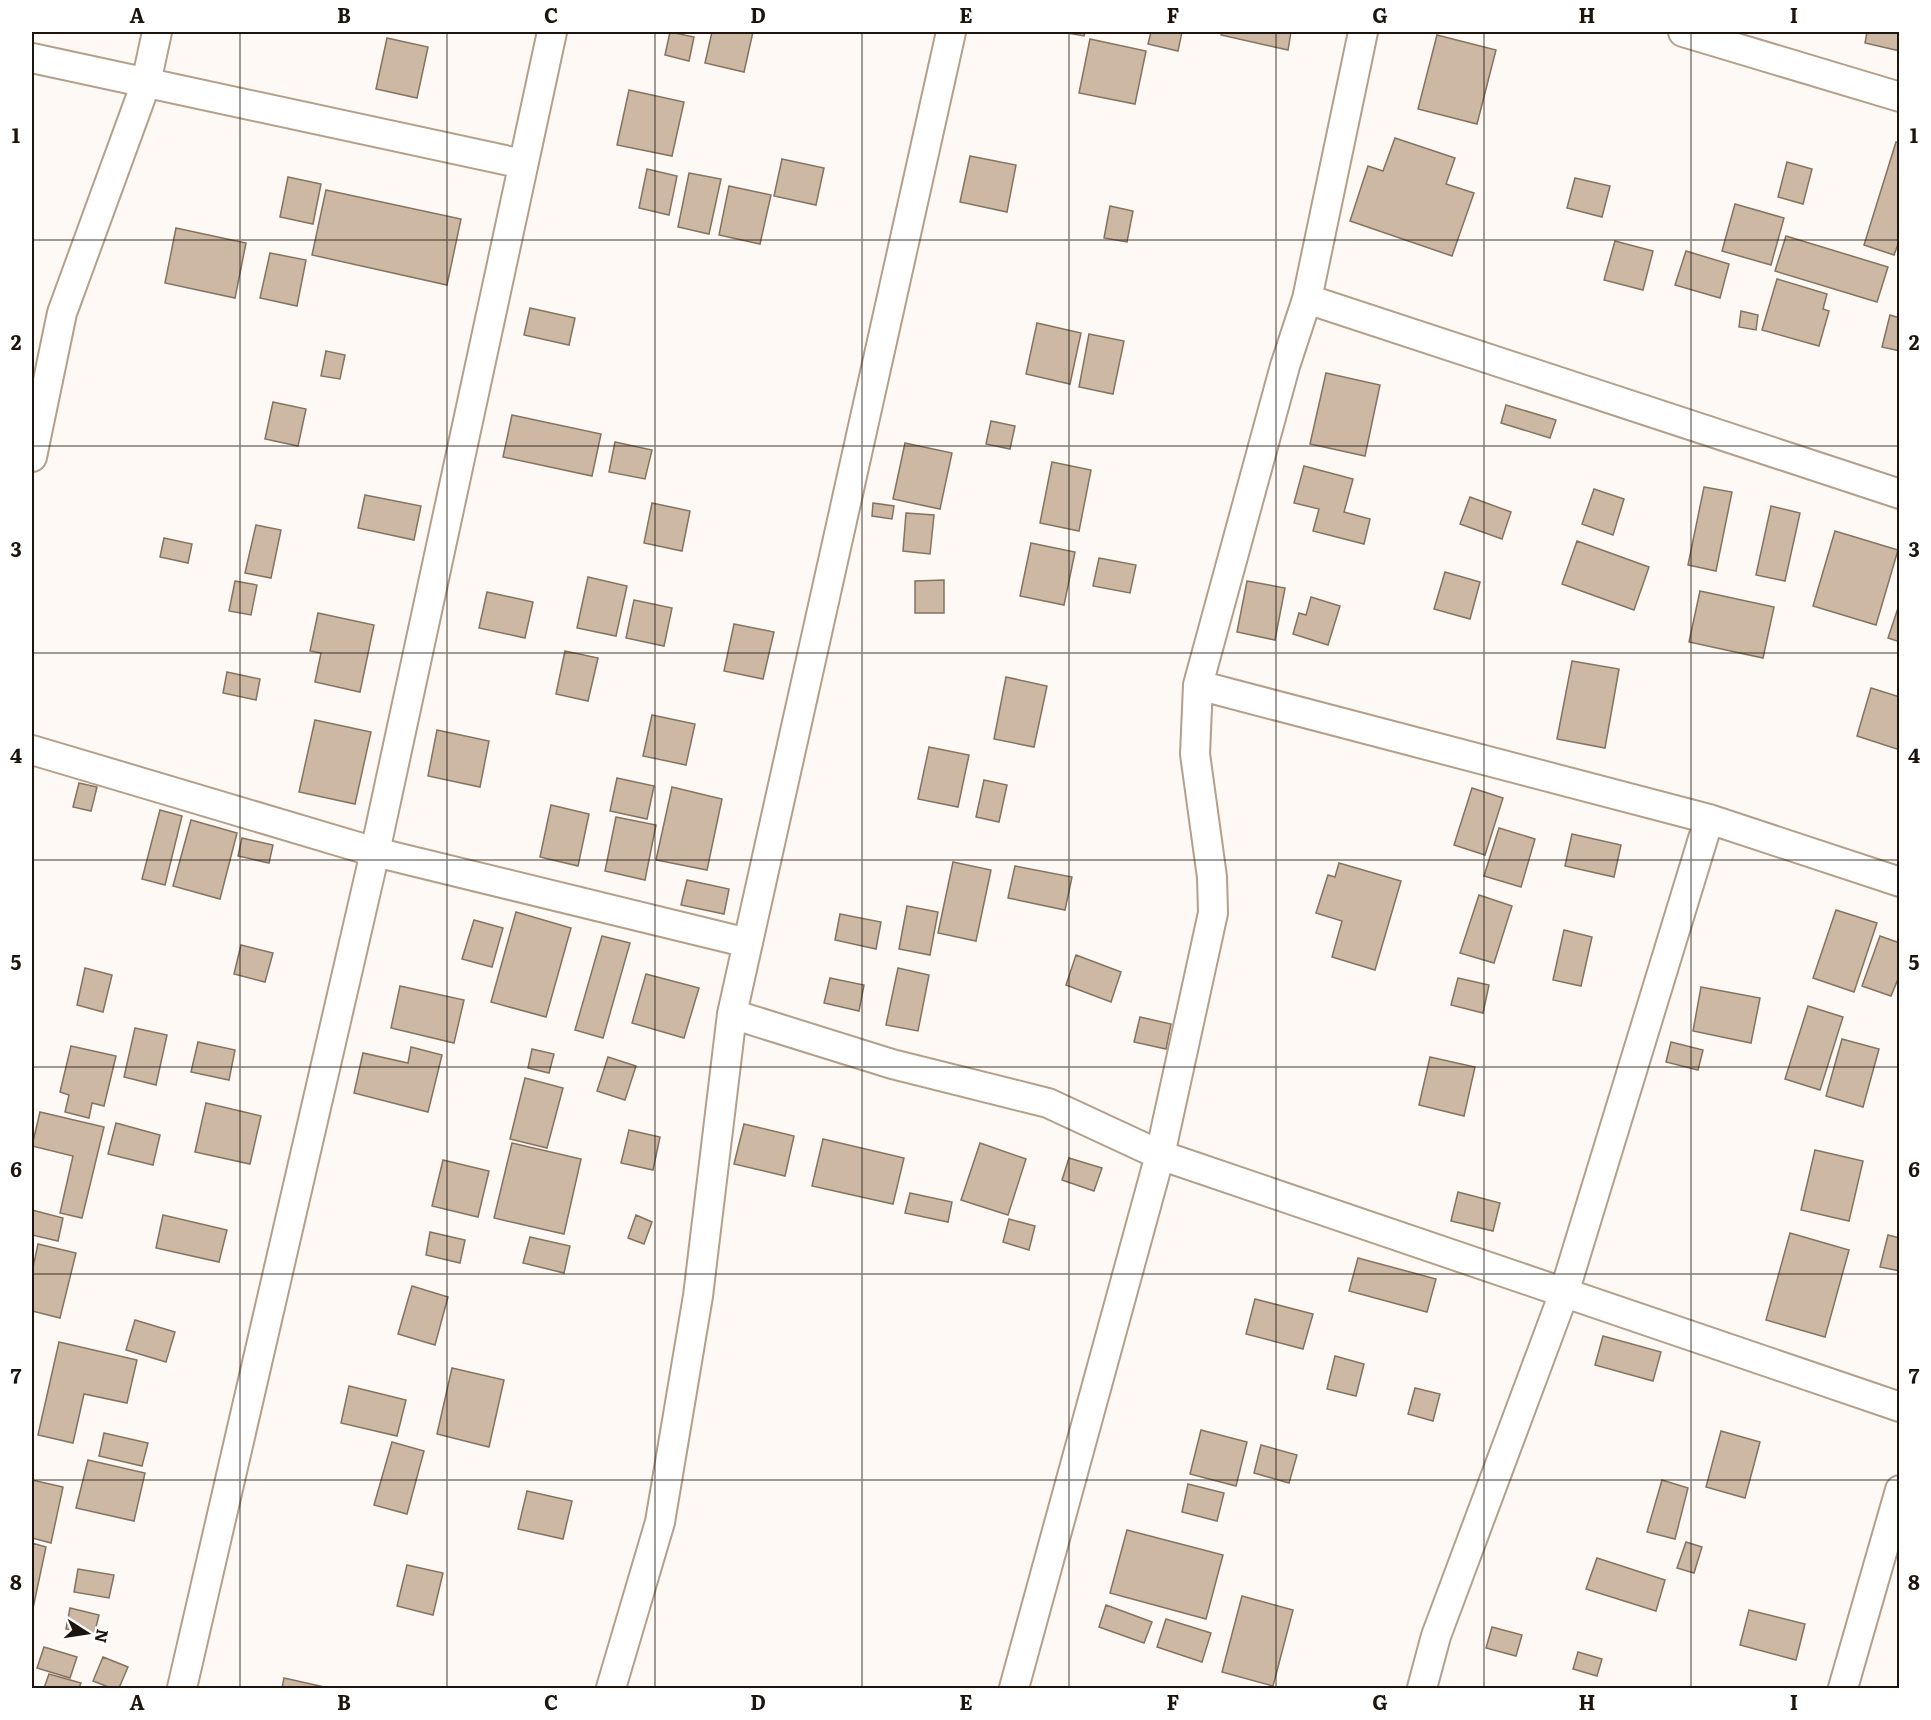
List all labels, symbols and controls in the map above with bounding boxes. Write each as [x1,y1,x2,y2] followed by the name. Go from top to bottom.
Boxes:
[129,0,145,29] text: A
[337,0,351,29] text: B
[544,0,558,29] text: C
[750,0,766,29] text: D
[959,0,973,29] text: E
[1167,0,1180,29] text: F
[1372,0,1388,29] text: G
[1579,0,1595,29] text: H
[1790,0,1798,29] text: I
[12,119,20,149] text: 1
[1910,119,1918,149] text: 1
[11,326,22,356] text: 2
[1909,326,1920,356] text: 2
[10,533,22,563] text: 3
[1908,533,1920,563] text: 3
[10,739,22,769] text: 4
[1908,739,1920,769] text: 4
[11,946,22,976] text: 5
[1909,946,1920,976] text: 5
[10,1153,22,1183] text: 6
[1908,1153,1920,1183] text: 6
[11,1360,22,1390] text: 7
[1909,1360,1920,1390] text: 7
[10,1566,22,1596] text: 8
[1908,1566,1920,1596] text: 8
[57,1603,117,1663] north arrow
[90,1627,116,1645] text: N
[129,1686,145,1716] text: A
[337,1686,351,1716] text: B
[544,1686,558,1716] text: C
[750,1686,766,1716] text: D
[959,1686,973,1716] text: E
[1167,1686,1180,1716] text: F
[1372,1686,1388,1716] text: G
[1579,1686,1595,1716] text: H
[1790,1686,1798,1716] text: I

